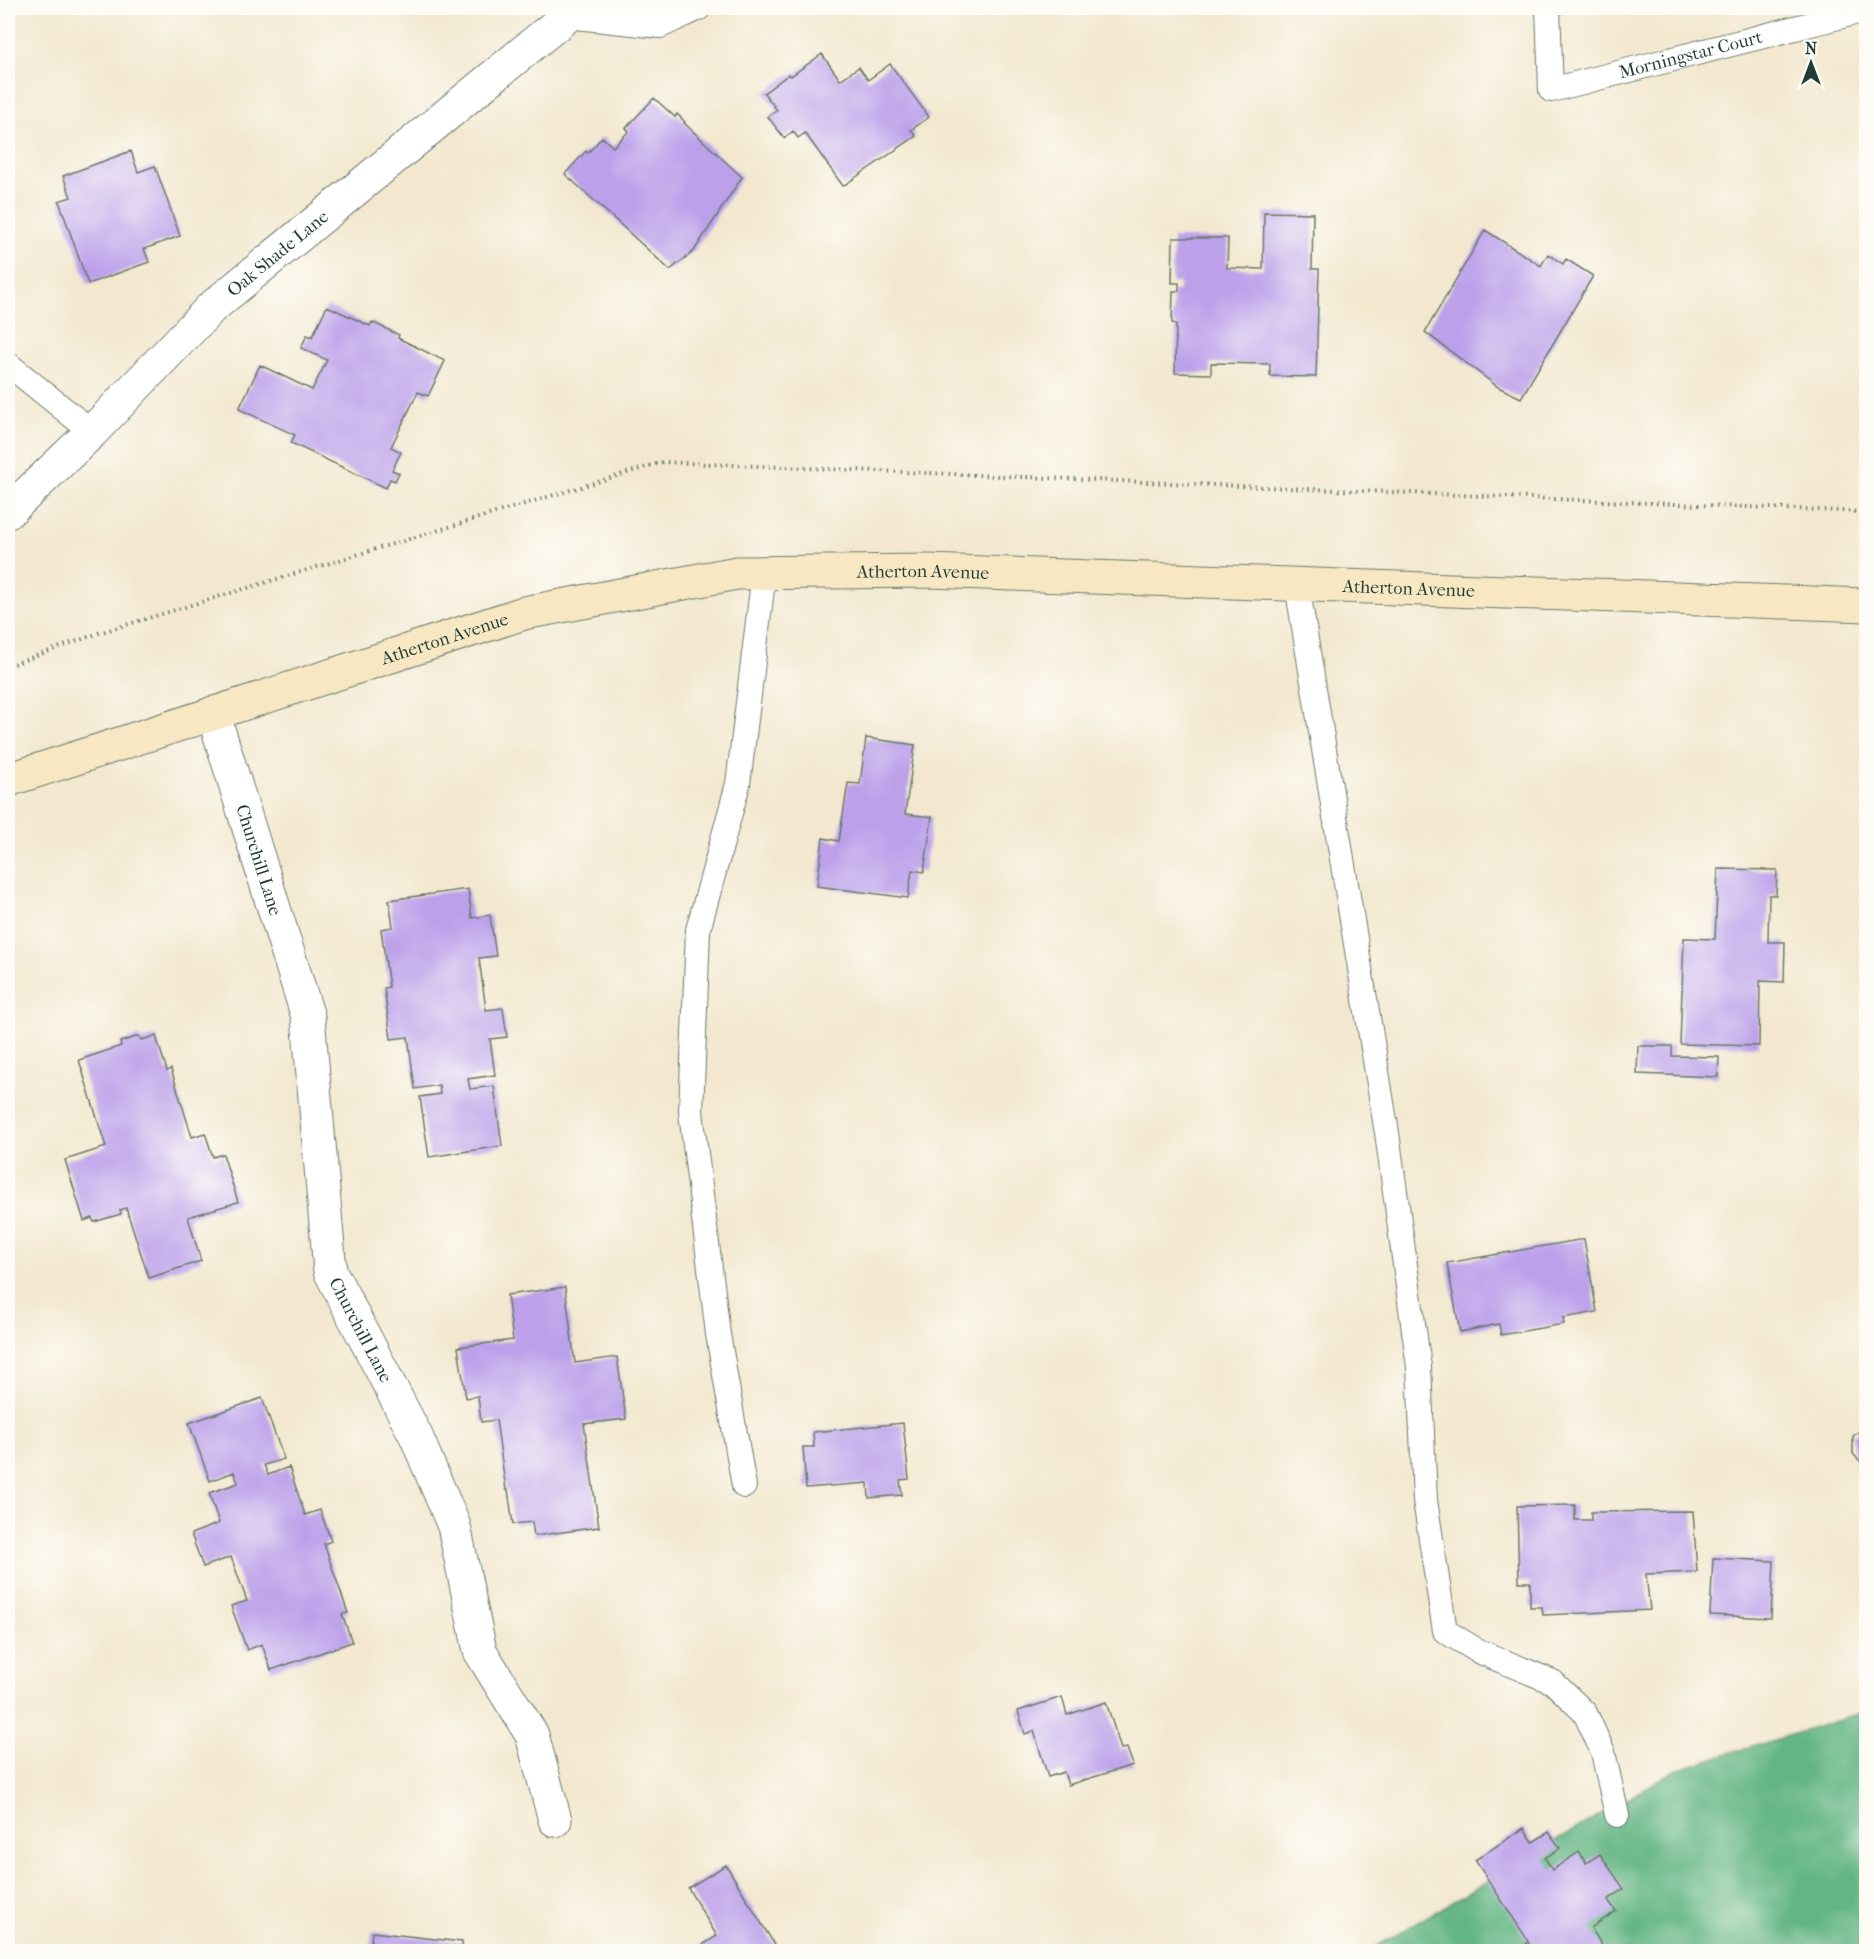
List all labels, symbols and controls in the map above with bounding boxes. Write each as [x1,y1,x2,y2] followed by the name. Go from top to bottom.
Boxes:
[1617,27,1765,83] street label: Morningstar Court
[1781,33,1841,93] north arrow
[1805,39,1818,58] text: N
[223,206,333,301] street label: Oak Shade Lane
[856,561,990,584] street label: Atherton Avenue
[1341,576,1475,602] street label: Atherton Avenue
[378,609,511,670] street label: Atherton Avenue
[231,802,286,918] street label: Churchill Lane
[324,1274,396,1386] street label: Churchill Lane

